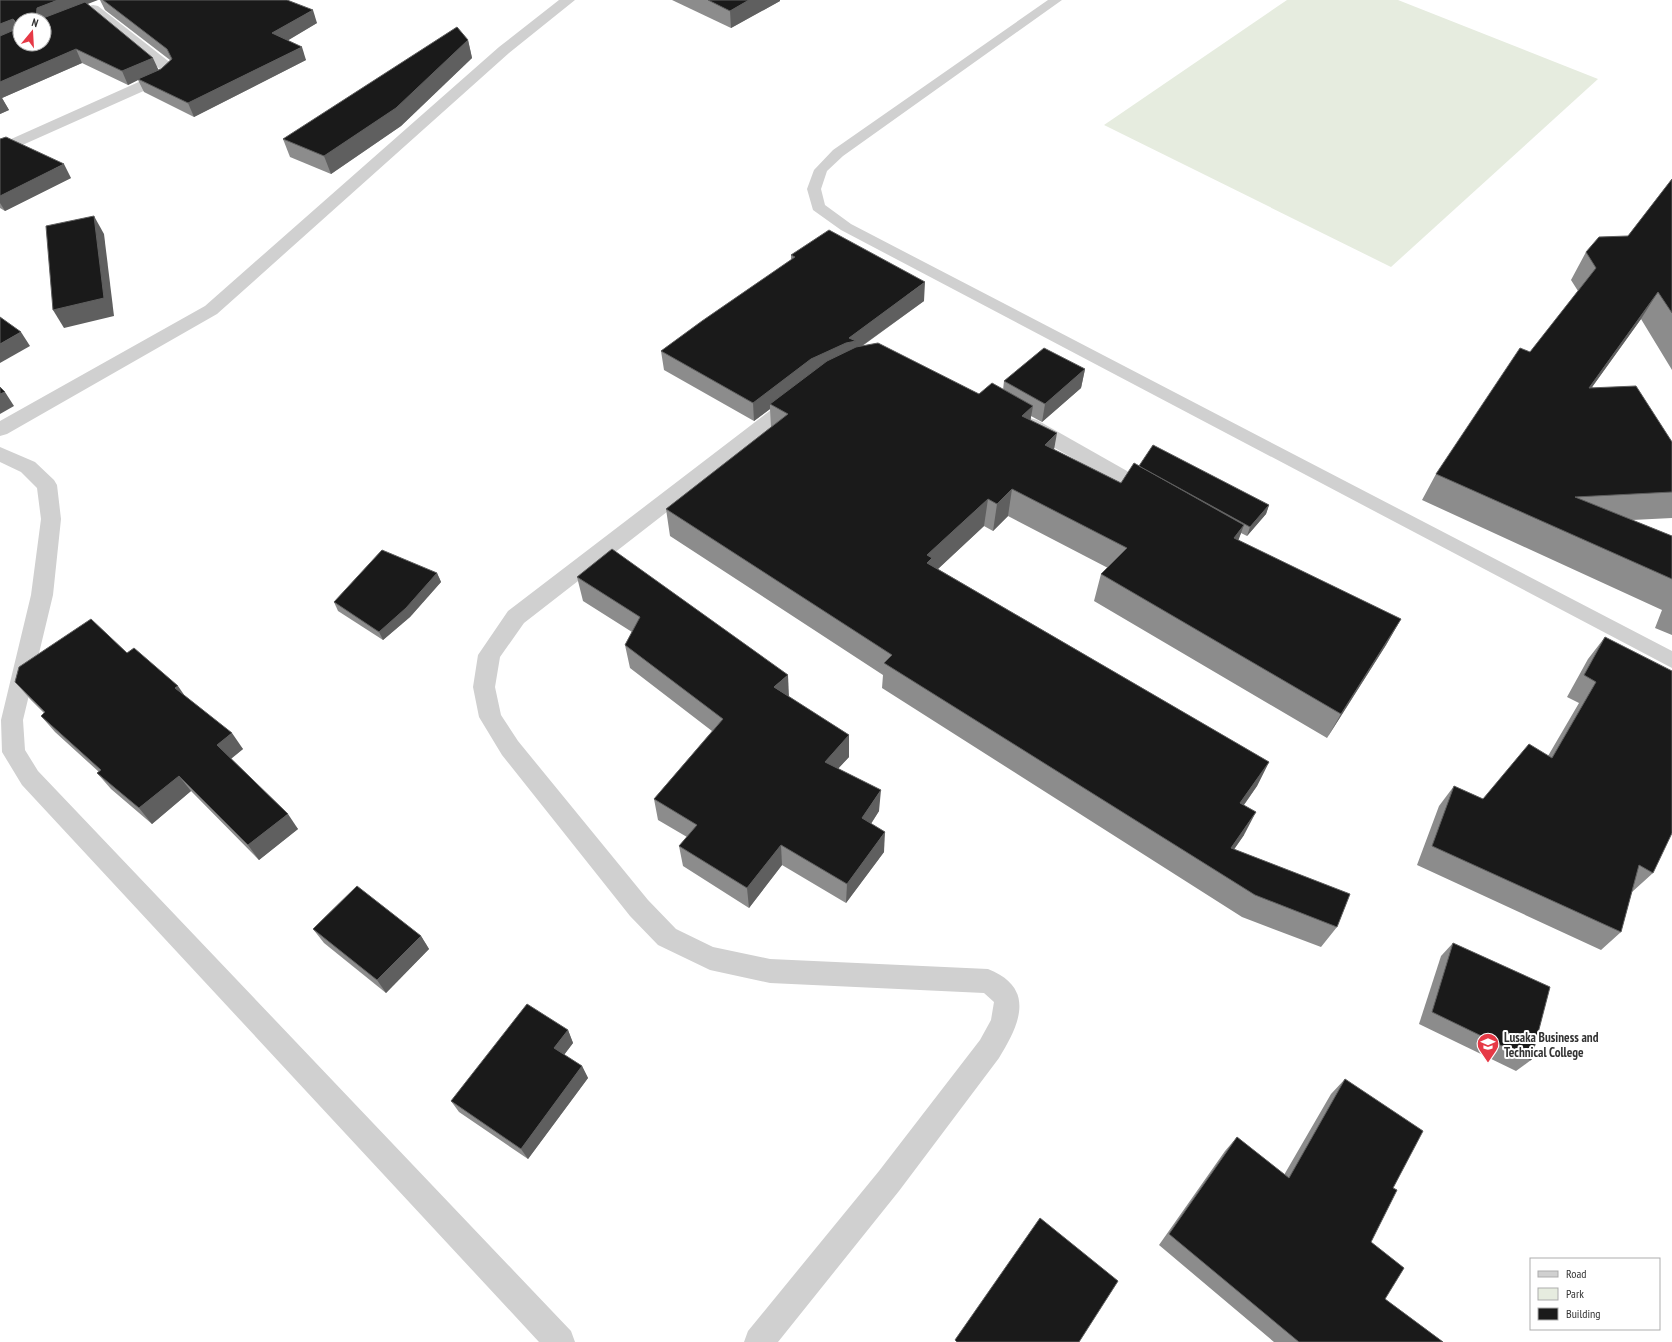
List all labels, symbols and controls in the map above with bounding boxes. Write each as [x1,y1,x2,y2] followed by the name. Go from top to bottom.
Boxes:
[12,12,52,52] north arrow
[30,15,40,30] text: N
[1504,1029,1599,1061] place label: Lusaka Business and Technical College
[1475,1031,1501,1064] school or university icon: Lusaka Business and Technical College
[1530,1258,1660,1330] legend
[1566,1266,1586,1281] text: Road
[1566,1286,1584,1301] text: Park
[1566,1306,1601,1321] text: Building

